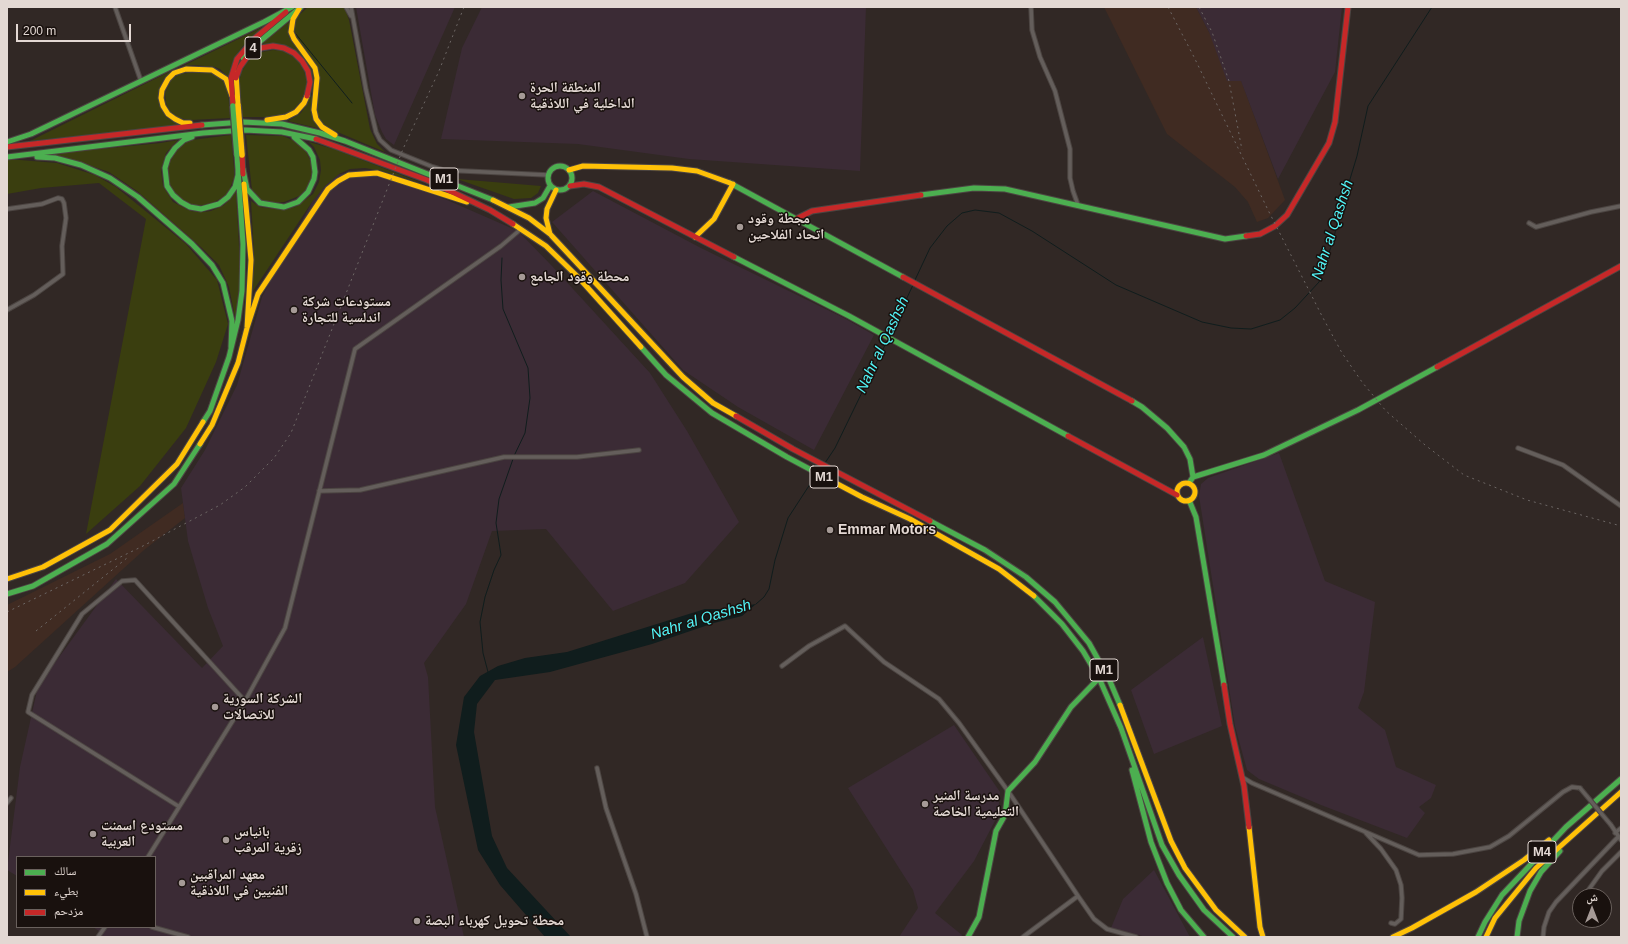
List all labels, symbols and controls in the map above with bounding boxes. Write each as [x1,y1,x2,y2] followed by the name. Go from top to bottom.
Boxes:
[18,16,133,42] scale bar
[23,24,56,38] text: 200 m
[245,37,261,59] road number: 4
[530,80,635,112] place label: المنطقة الحرة الداخلية في اللاذقية
[517,91,527,101] marker: المنطقة الحرة الداخلية في اللاذقية
[430,168,458,190] road number: M1
[1308,178,1358,282] water label: Nahr al Qashsh
[748,211,824,244] place label: مجطة وقود اتحاد الفلاحين
[735,222,745,232] marker: مجطة وقود اتحاد الفلاحين
[530,269,629,285] place label: محطة وقود الجامع
[517,272,527,282] marker: محطة وقود الجامع
[302,294,391,326] place label: مستودعات شركة اندلسية للتجارة
[853,294,913,396] water label: Nahr al Qashsh
[289,305,299,315] marker: مستودعات شركة اندلسية للتجارة
[810,466,838,488] road number: M1
[838,522,936,538] place label: Emmar Motors
[825,525,835,535] marker: Emmar Motors
[649,596,753,644] water label: Nahr al Qashsh
[1090,659,1118,681] road number: M1
[223,691,302,724] place label: الشركة السورية للاتصالات
[210,702,220,712] marker: الشركة السورية للاتصالات
[933,788,1019,820] place label: مدرسة المنير التعليمية الخاصة
[920,799,930,809] marker: مدرسة المنير التعليمية الخاصة
[101,818,183,850] place label: مستودع اسمنت العربية
[234,824,302,856] place label: بانياس زقرية المرقب
[88,829,98,839] marker: مستودع اسمنت العربية
[221,835,231,845] marker: بانياس زقرية المرقب
[1528,841,1556,863] road number: M4
[16,856,156,928] legend
[54,864,76,878] text: سالك
[190,867,288,900] place label: معهد المراقبين الفنيين في اللاذقية
[177,878,187,888] marker: معهد المراقبين الفنيين في اللاذقية
[54,884,78,898] text: بطيء
[1572,888,1612,928] north arrow
[1586,891,1598,903] text: ش
[54,904,83,918] text: مزدحم
[425,913,564,929] place label: محطة تحويل كهرباء البصة
[412,916,422,926] marker: محطة تحويل كهرباء البصة

